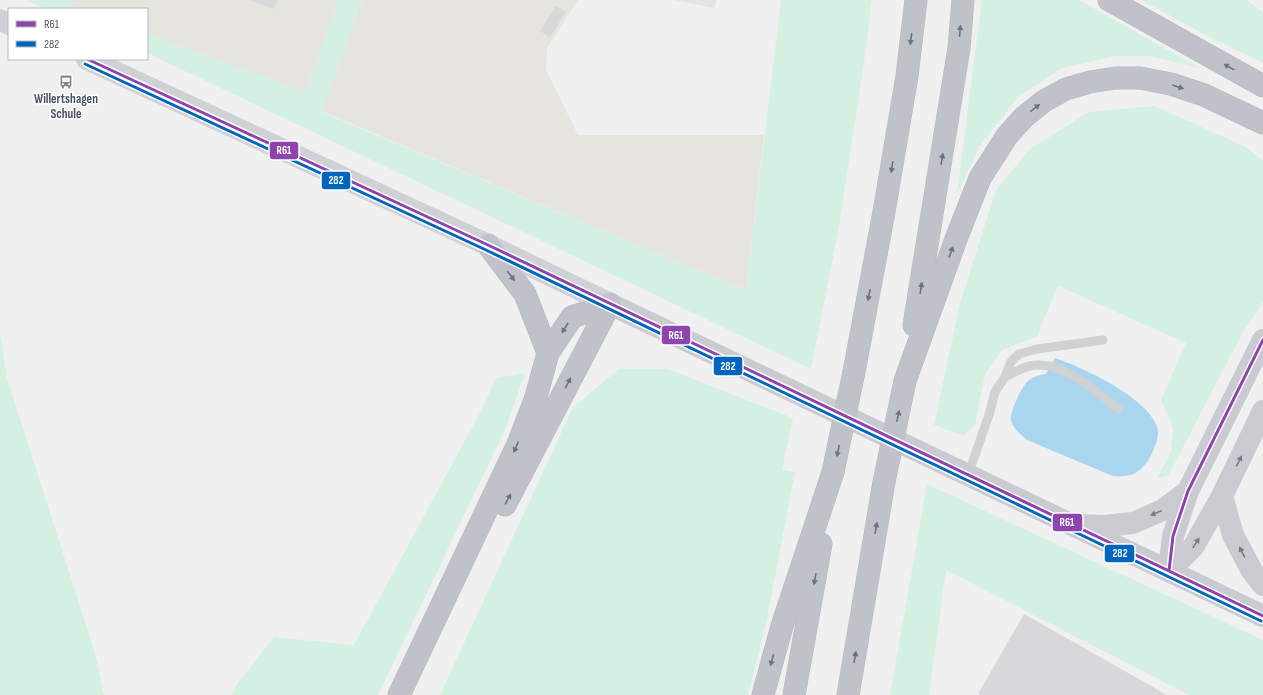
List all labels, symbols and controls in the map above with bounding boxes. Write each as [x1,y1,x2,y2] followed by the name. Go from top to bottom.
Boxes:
[8,8,148,60] legend
[44,17,60,32] text: R61
[957,25,964,37] one-way arrow
[908,33,914,45] one-way arrow
[44,37,59,52] text: 282
[1223,63,1235,70] one-way arrow
[58,74,74,90] bus stop icon: Willertshagen Schule
[1173,84,1185,90] one-way arrow
[34,91,98,122] place label: Willertshagen Schule
[1029,104,1040,113] one-way arrow
[269,141,299,160] line badge: R61
[277,144,292,157] text: R61
[939,153,945,165] one-way arrow
[889,161,895,173] one-way arrow
[321,171,351,190] line badge: 282
[329,174,344,187] text: 282
[949,246,955,258] one-way arrow
[507,271,516,282] one-way arrow
[918,282,924,294] one-way arrow
[865,289,871,301] one-way arrow
[561,322,569,333] one-way arrow
[661,325,691,345] line badge: R61
[669,329,684,342] text: R61
[713,356,743,376] line badge: 282
[721,360,736,373] text: 282
[565,378,572,389] one-way arrow
[895,410,901,422] one-way arrow
[513,442,519,453] one-way arrow
[834,445,840,457] one-way arrow
[1236,455,1242,467] one-way arrow
[505,493,511,504] one-way arrow
[1150,511,1162,517] one-way arrow
[1052,513,1083,532] line badge: R61
[1060,516,1075,529] text: R61
[873,522,879,534] one-way arrow
[1192,537,1199,549] one-way arrow
[1104,544,1135,563] line badge: 282
[1113,547,1128,560] text: 282
[1239,547,1245,558] one-way arrow
[811,573,817,585] one-way arrow
[852,650,858,663] one-way arrow
[769,655,775,667] one-way arrow

